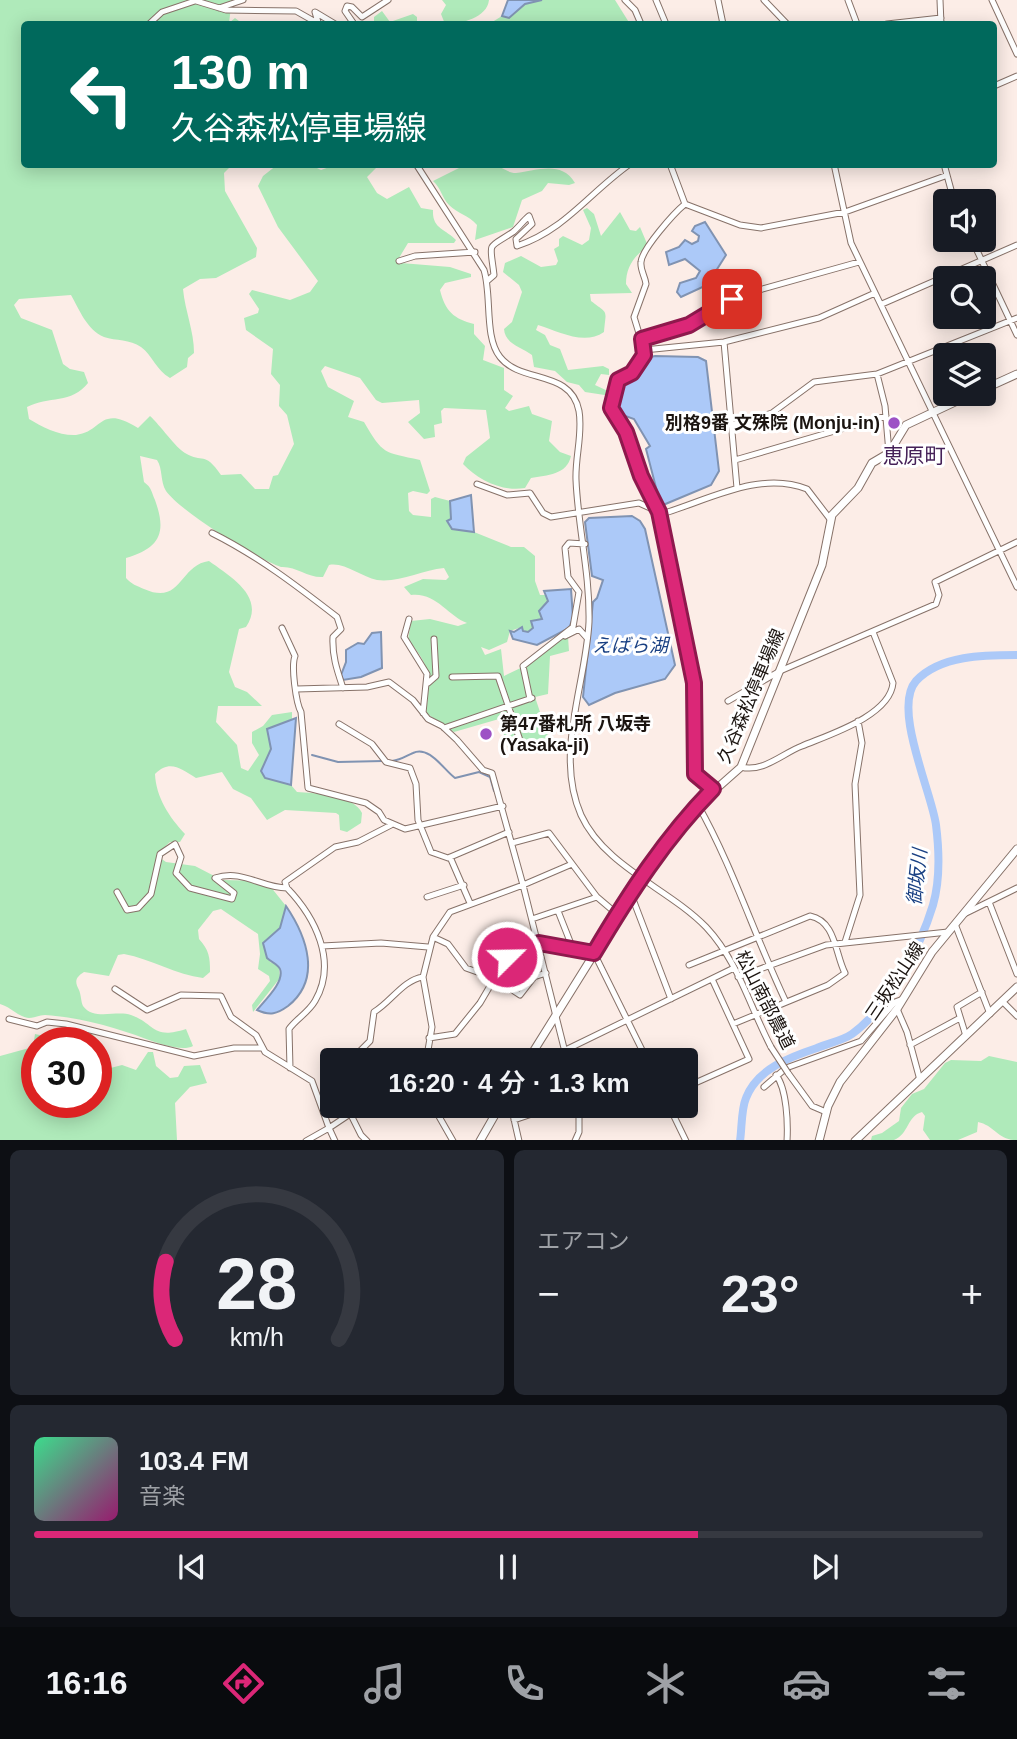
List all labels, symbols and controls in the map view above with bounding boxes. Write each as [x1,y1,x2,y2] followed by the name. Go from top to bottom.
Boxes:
[171,45,310,99] text: 130 m
[56,49,147,140] icon: left
[171,110,427,146] text: 久谷森松停車場線
[933,189,996,406] map controls
[933,189,996,252] button: sound
[933,266,996,329] button: search
[702,269,762,329] pin
[713,280,751,318] icon: arrive
[933,343,996,406] button: layers
[665,413,880,433] place label: 別格9番 文殊院 (Monju-in)
[886,415,902,431] marker: 別格9番 文殊院 (Monju-in)
[883,444,946,467] district label: 恵原町
[714,626,788,766] street label: 久谷森松停車場線
[592,635,671,656] water label: えばら湖
[500,714,651,755] place label: 第47番札所 八坂寺 (Yasaka-ji)
[478,726,494,742] marker: 第47番札所 八坂寺 (Yasaka-ji)
[904,846,931,906] water label: 御坂川
[470,920,544,994] position arrow
[862,938,928,1024] street label: 三坂松山線
[732,947,798,1053] street label: 松山南部農道
[21,1027,112,1118] speed limit sign: 30
[388,1068,630,1098] text: 16:20 · 4 分 · 1.3 km
[538,1228,630,1254] text: エアコン
[216,1243,297,1324] text: 28
[721,1265,800,1323] text: 23°
[538,1273,560,1315] text: −
[961,1273,983,1315] text: +
[230,1322,284,1350] text: km/h
[139,1446,249,1476] text: 103.4 FM
[139,1483,185,1509] text: 音楽
[173,1548,211,1586] icon: previous
[489,1548,527,1586] icon: pause
[806,1548,844,1586] icon: next
[219,1659,268,1708] icon: directions
[360,1659,409,1708] icon: music
[500,1659,549,1708] icon: phone
[641,1659,690,1708] icon: climate
[782,1659,831,1708] icon: car
[922,1659,971,1708] icon: filters
[46,1665,128,1701] text: 16:16

